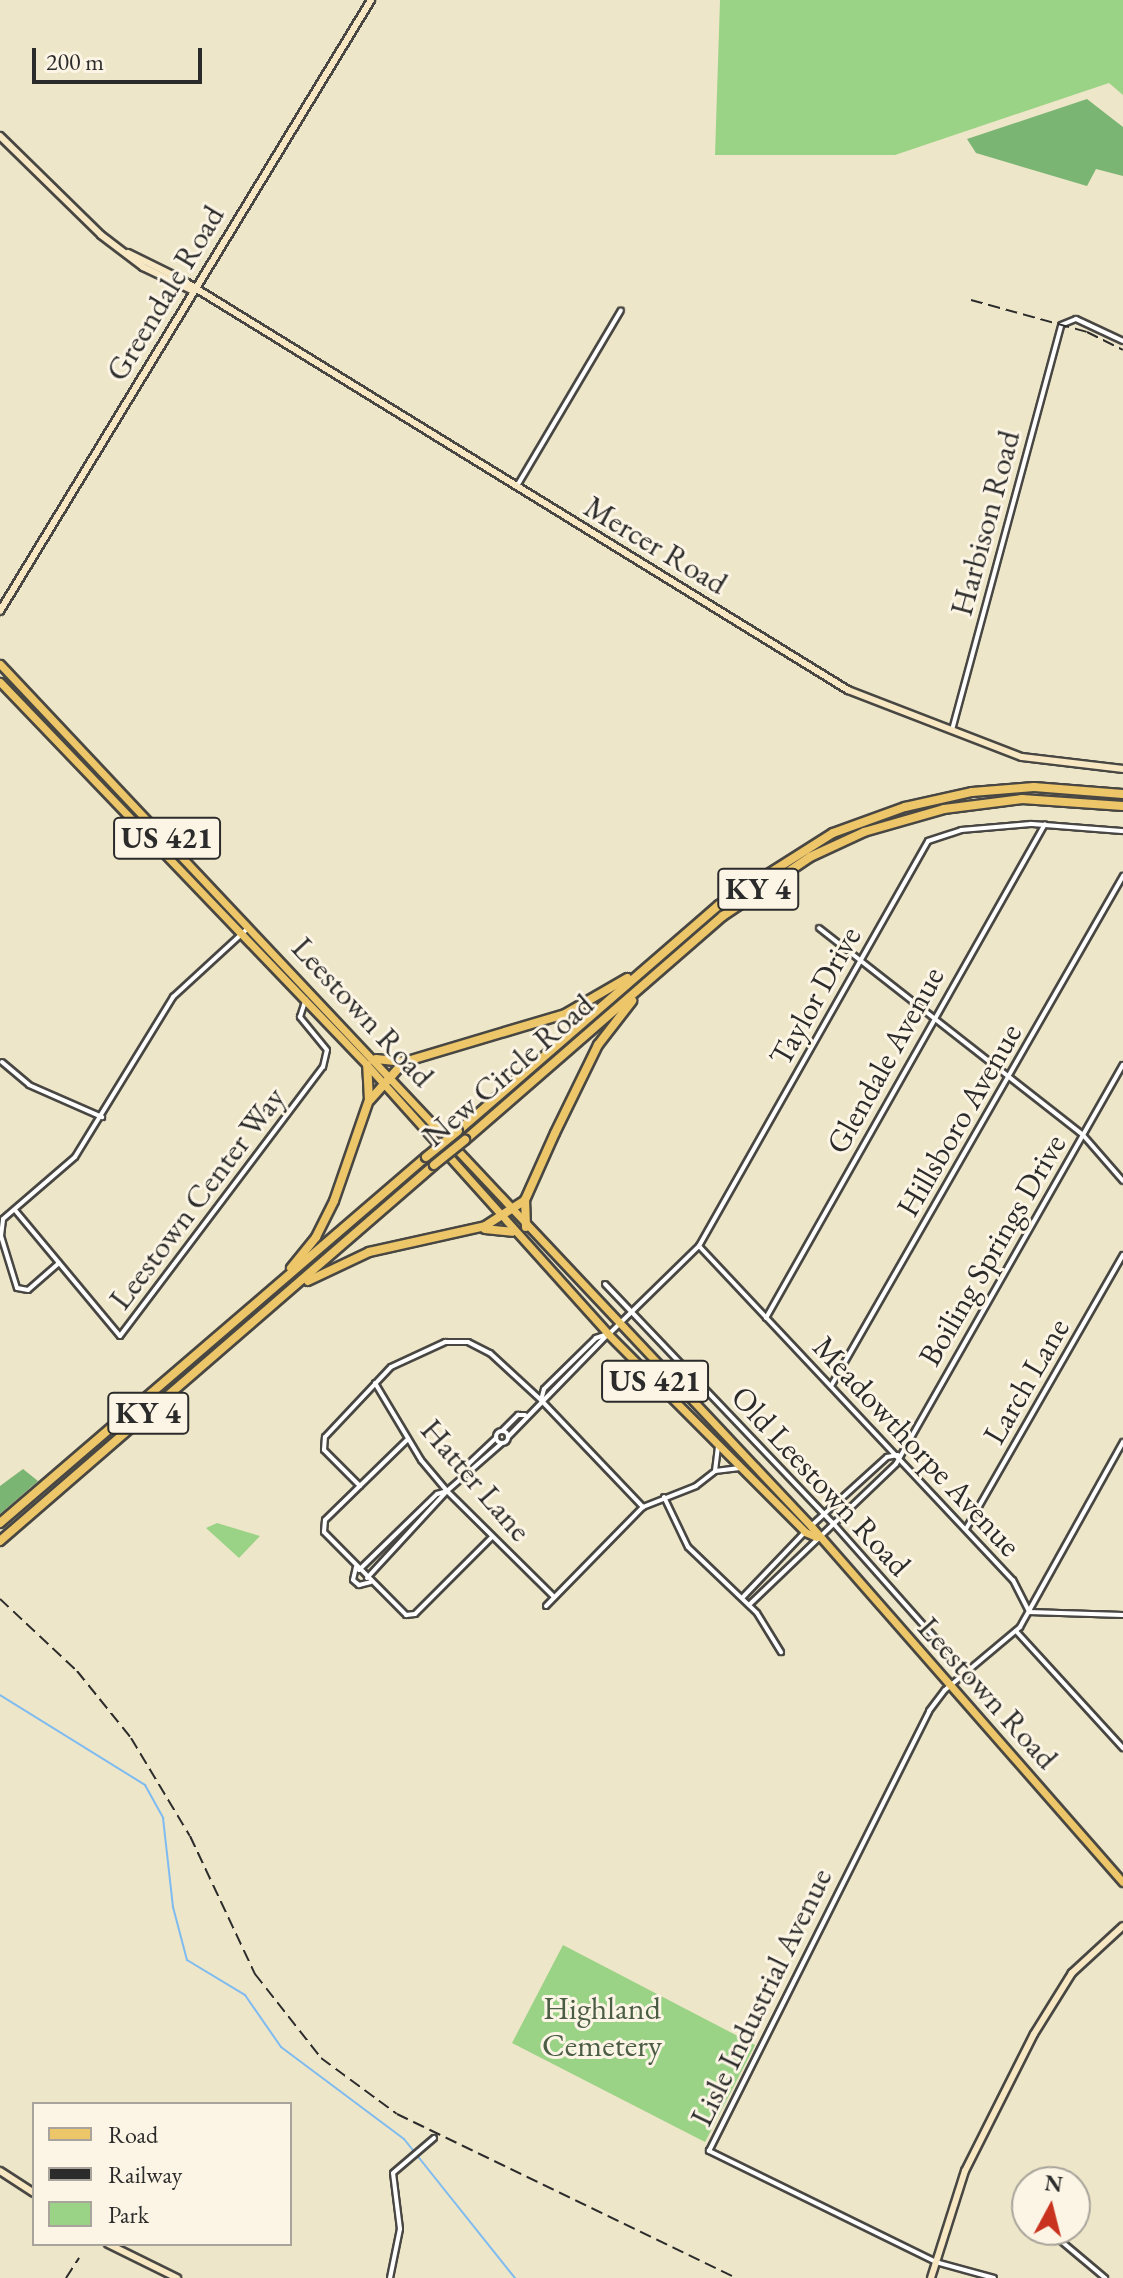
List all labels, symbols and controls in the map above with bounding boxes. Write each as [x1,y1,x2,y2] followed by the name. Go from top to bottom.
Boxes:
[36,32,206,82] scale bar
[46,46,104,77] text: 200 m
[98,198,232,388] street label: Greendale Road
[942,426,1028,620] street label: Harbison Road
[577,487,735,603] street label: Mercer Road
[113,812,221,864] road number: US 421
[716,863,800,915] road number: KY 4
[761,920,869,1072] street label: Taylor Drive
[284,929,442,1095] street label: Leestown Road
[818,960,952,1160] street label: Glendale Avenue
[415,985,601,1155] street label: New Circle Road
[888,1017,1030,1223] street label: Hillsboro Avenue
[101,1079,293,1317] street label: Leestown Center Way
[910,1127,1074,1373] street label: Boiling Springs Drive
[975,1311,1077,1451] street label: Larch Lane
[805,1328,1029,1564] street label: Meadowthorpe Avenue
[601,1355,709,1407] road number: US 421
[723,1378,919,1584] street label: Old Leestown Road
[106,1387,190,1439] road number: KY 4
[413,1411,539,1549] street label: Hatter Lane
[910,1609,1066,1777] street label: Leestown Road
[682,1862,840,2132] street label: Lisle Industrial Avenue
[542,1990,662,2065] park label: Highland Cemetery
[32,2102,292,2246] legend
[108,2119,158,2150] text: Road
[108,2159,182,2190] text: Railway
[1011,2166,1091,2246] north arrow
[1043,2168,1064,2199] text: N
[108,2199,149,2230] text: Park

